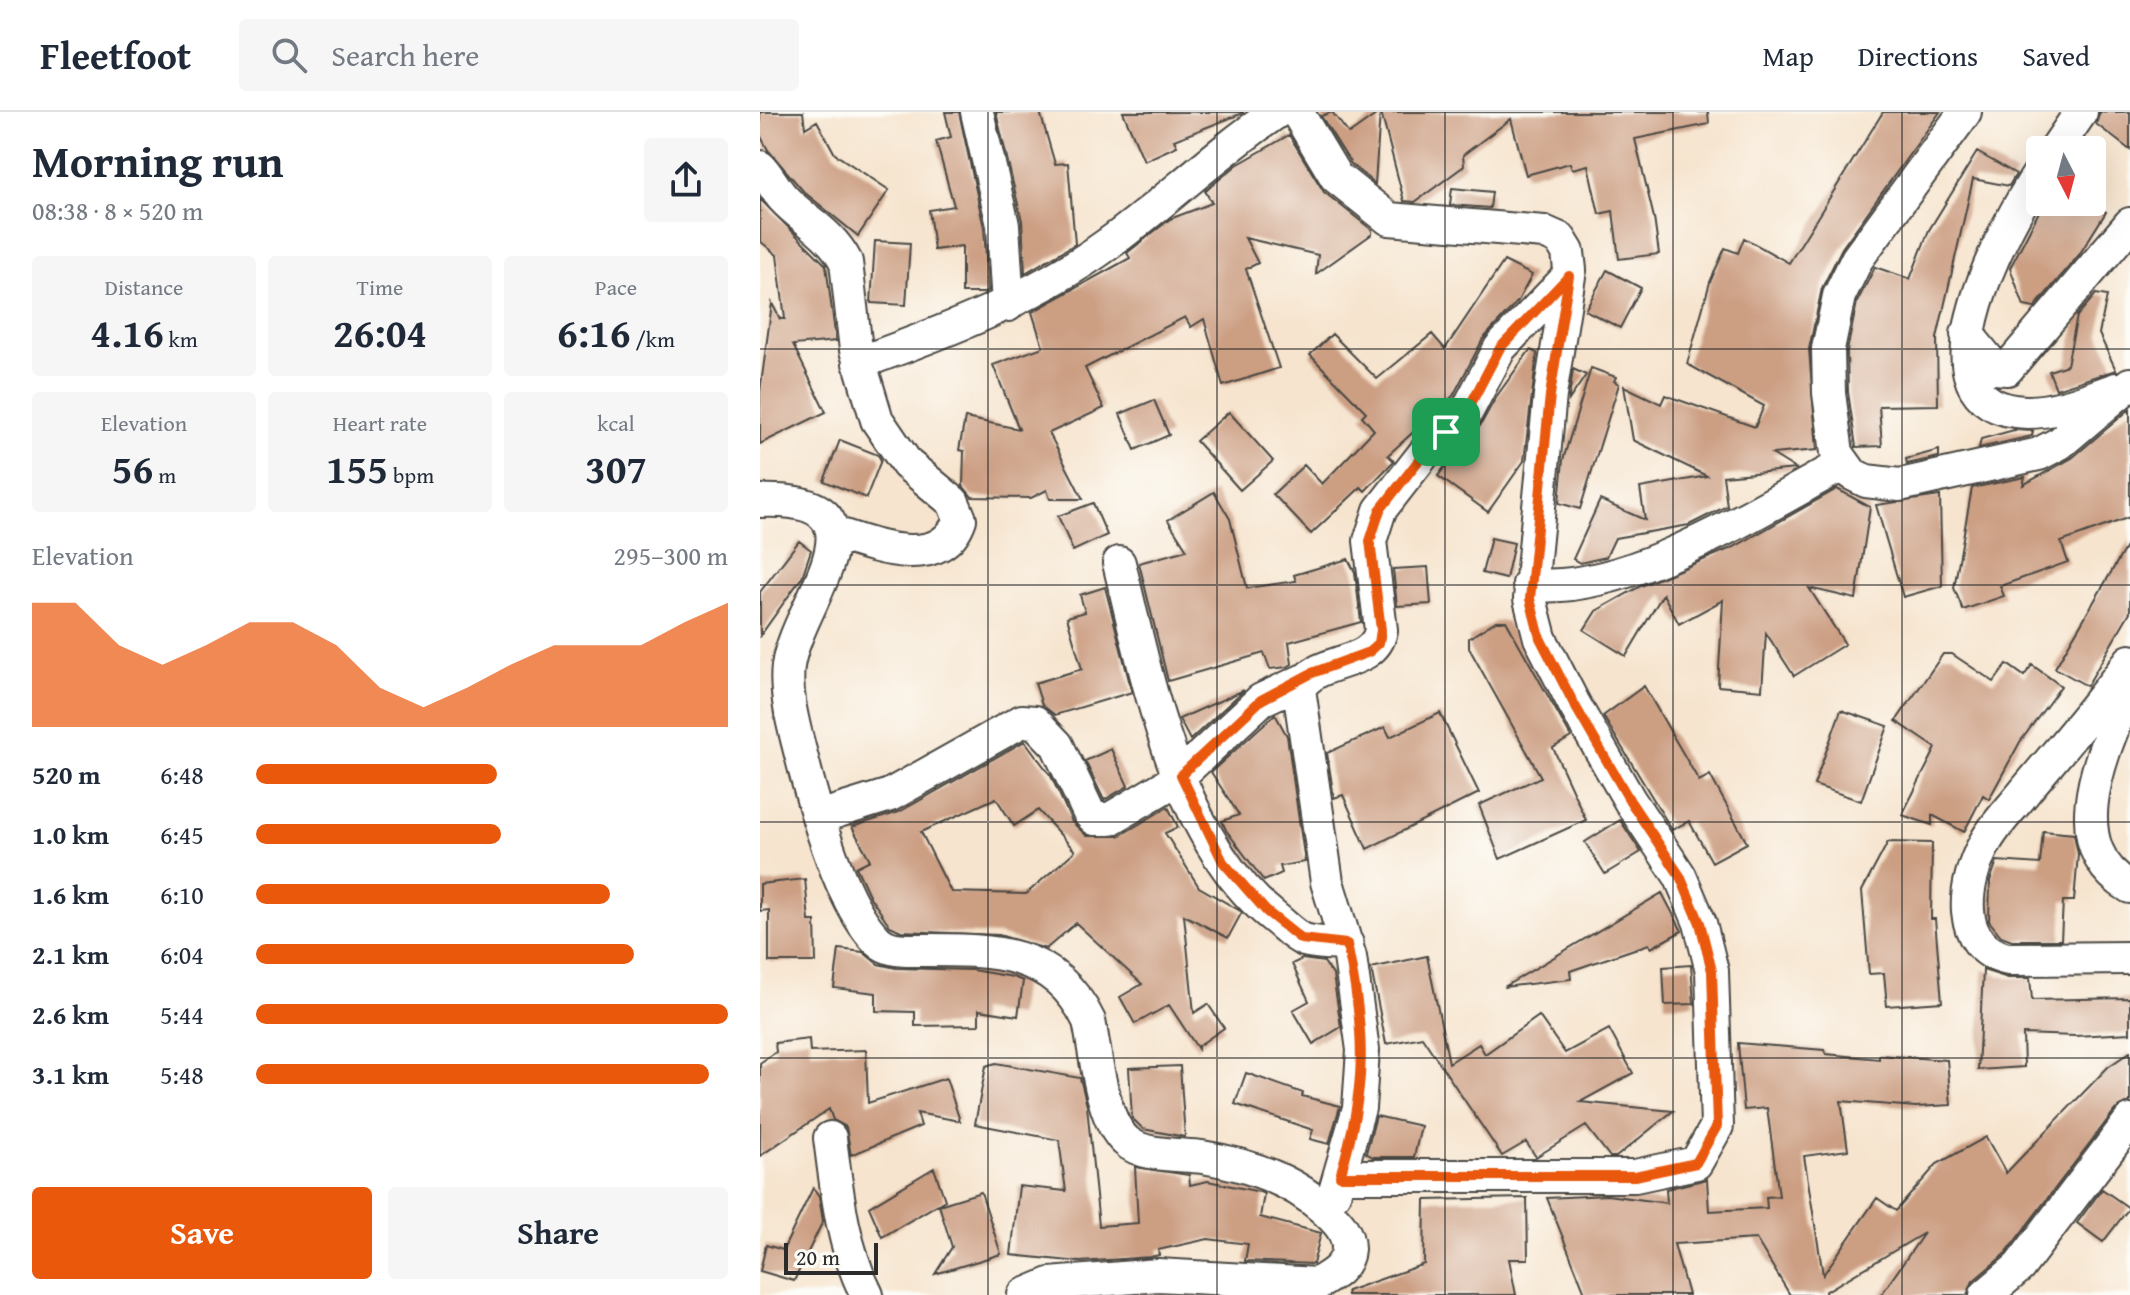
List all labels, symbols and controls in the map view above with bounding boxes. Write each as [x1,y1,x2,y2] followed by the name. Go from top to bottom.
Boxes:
[239,19,799,91] search box
[40,27,191,83] text: Fleetfoot
[267,33,311,77] icon: search
[331,33,479,77] text: Search here
[1762,35,1814,76] text: Map
[1858,35,1978,76] text: Directions
[2022,35,2090,76] text: Saved
[32,129,283,193] text: Morning run
[2026,136,2106,216] north arrow
[2026,136,2106,216] map controls
[644,138,728,222] button: share
[32,191,203,230] text: 08:38 · 8 × 520 m
[105,271,183,303] text: Distance
[357,271,403,303] text: Time
[595,271,637,303] text: Pace
[90,303,164,362] text: 4.16
[333,303,427,362] text: 26:04
[557,303,631,362] text: 6:16
[164,323,198,355] text: km
[631,323,675,355] text: /km
[1412,398,1480,466] pin
[101,407,187,439] text: Elevation
[333,407,427,439] text: Heart rate
[597,407,635,439] text: kcal
[1424,410,1468,454] icon: arrive
[112,439,153,498] text: 56
[326,439,388,498] text: 155
[585,439,647,498] text: 307
[153,459,176,491] text: m
[388,459,434,491] text: bpm
[32,536,134,575] text: Elevation
[614,536,728,575] text: 295–300 m
[32,755,100,794] text: 520 m
[160,755,204,794] text: 6:48
[32,815,109,854] text: 1.0 km
[160,815,204,854] text: 6:45
[32,875,109,914] text: 1.6 km
[160,875,204,914] text: 6:10
[32,935,109,974] text: 2.1 km
[160,935,204,974] text: 6:04
[32,995,109,1034] text: 2.6 km
[160,995,204,1034] text: 5:44
[32,1055,109,1094] text: 3.1 km
[160,1055,204,1094] text: 5:48
[32,1187,372,1279] button: Save
[388,1187,728,1279] button: Share
[784,1239,878,1275] scale bar
[796,1241,840,1273] text: 20 m

